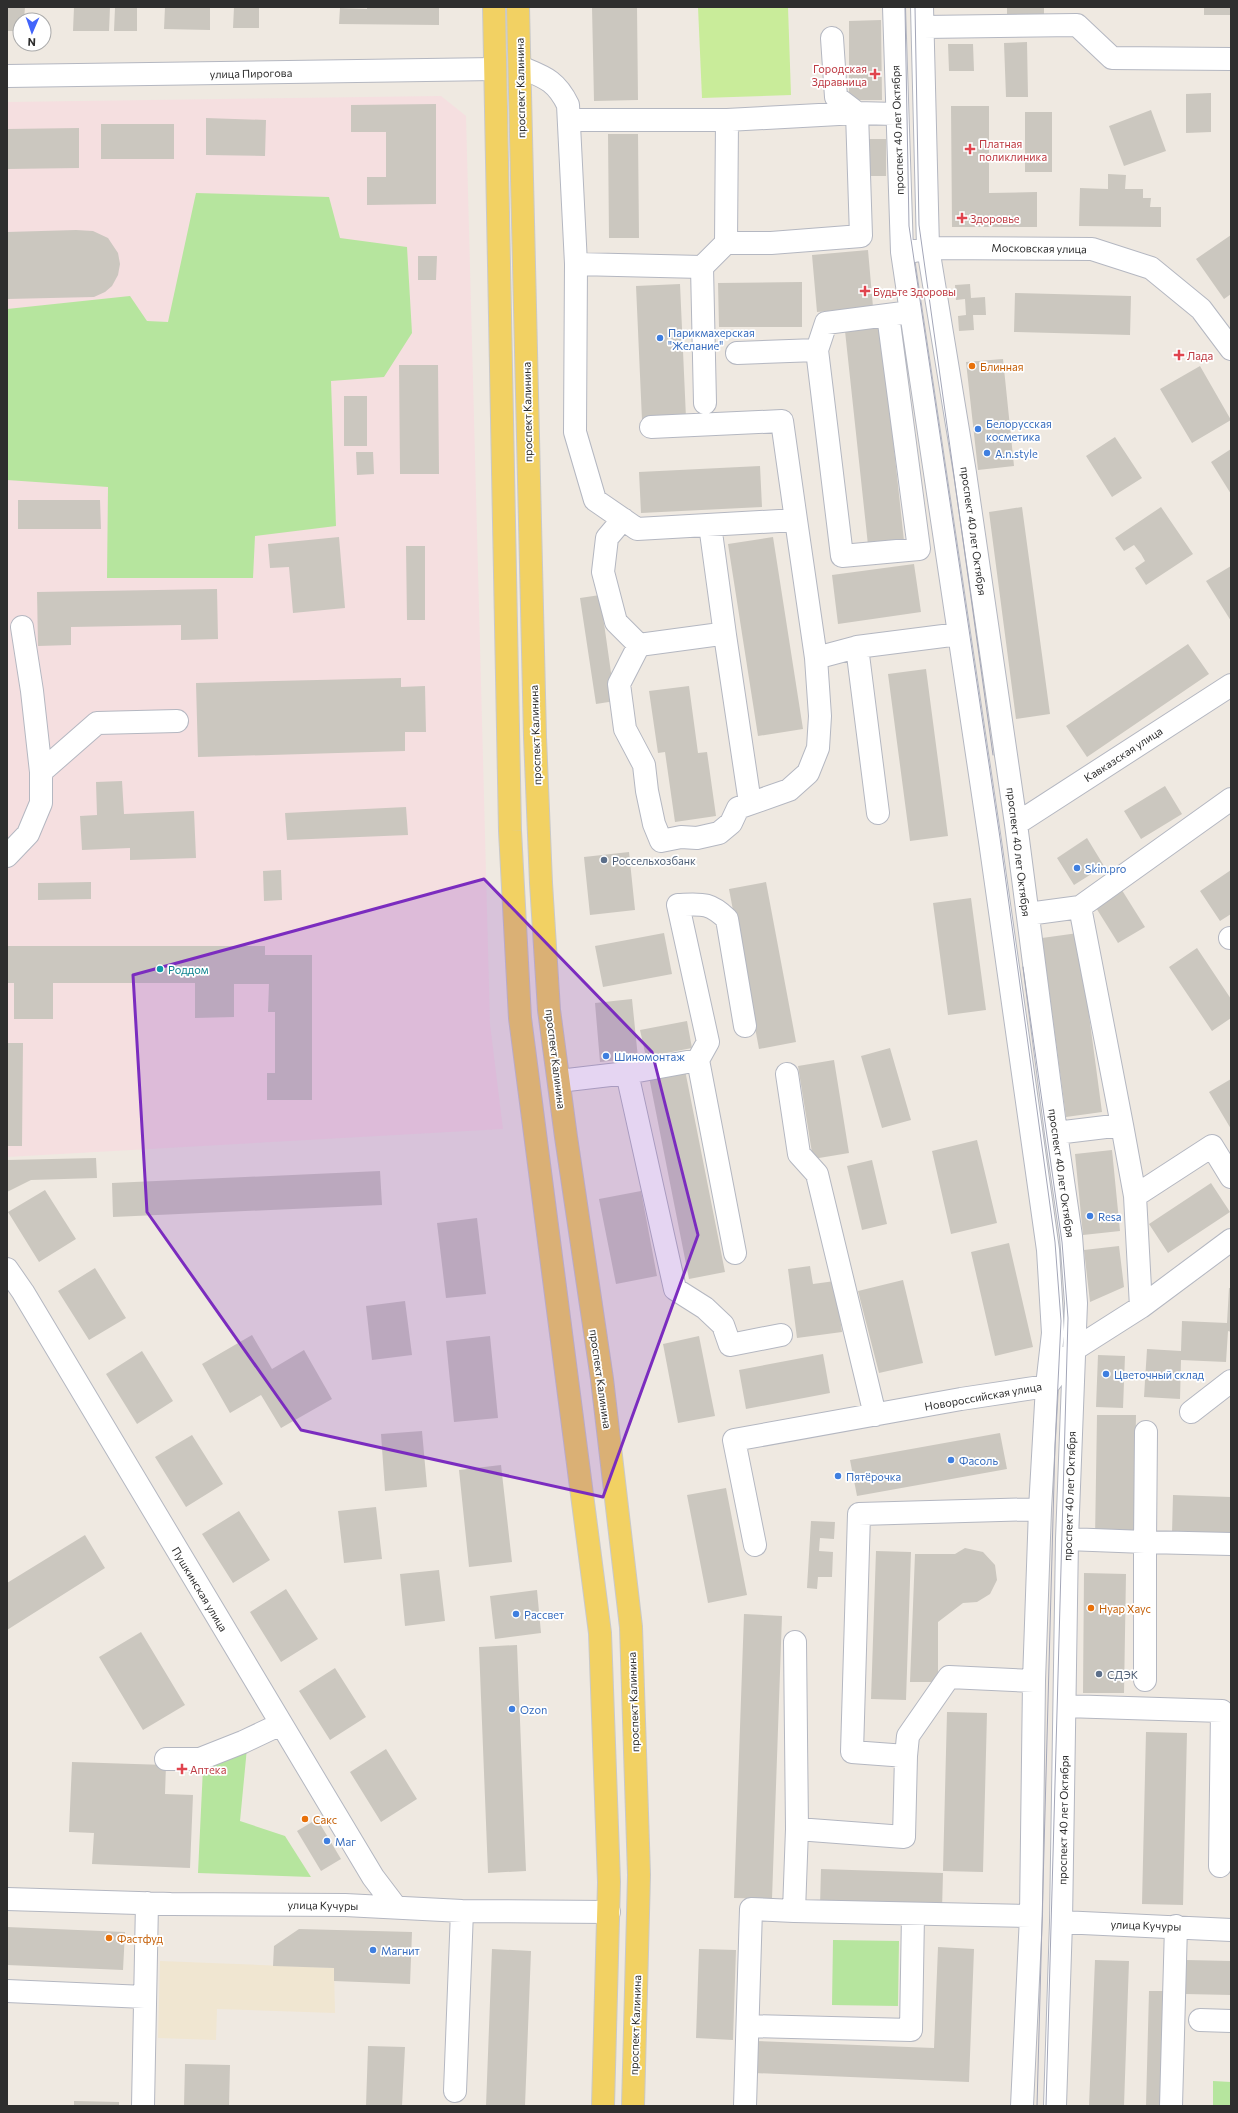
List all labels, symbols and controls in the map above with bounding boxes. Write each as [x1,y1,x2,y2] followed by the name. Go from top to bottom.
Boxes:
[12,12,52,52] north arrow
[27,36,36,49] text: N
[513,38,527,138] street label: проспект Калинина
[812,62,867,88] place label: Городская Здравница
[888,65,906,195] street label: проспект 40 лет Октября
[210,66,292,80] street label: улица Пирогова
[870,69,880,79] marker: Городская Здравница
[979,137,1047,163] place label: Платная поликлиника
[964,143,976,155] marker: Платная поликлиника
[970,212,1020,225] place label: Здоровье
[957,213,967,223] marker: Здоровье
[991,241,1087,255] street label: Московская улица
[873,285,956,298] place label: Будьте Здоровы
[860,286,870,296] marker: Будьте Здоровы
[668,326,755,352] place label: Парикмахерская "Желание"
[655,333,665,343] marker: Парикмахерская "Желание"
[1187,349,1213,362] place label: Лада
[1174,350,1184,360] marker: Лада
[980,360,1024,373] place label: Блинная
[967,361,977,371] marker: Блинная
[520,362,534,462] street label: проспект Калинина
[986,417,1052,443] place label: Белорусская косметика
[973,424,983,434] marker: Белорусская косметика
[995,447,1038,460] place label: A.n.style
[982,448,992,458] marker: A.n.style
[959,466,989,596] street label: проспект 40 лет Октября
[527,685,543,785] street label: проспект Калинина
[1081,724,1165,784] street label: Кавказская улица
[1005,787,1033,917] street label: проспект 40 лет Октября
[612,854,696,867] place label: Россельхозбанк
[599,855,609,865] marker: Россельхозбанк
[1085,862,1127,875] place label: Skin.pro
[1072,863,1082,873] marker: Skin.pro
[168,963,209,976] place label: Роддом
[155,964,165,974] marker: Роддом
[543,1008,569,1110] street label: проспект Калинина
[614,1050,685,1063] place label: Шиномонтаж
[601,1051,611,1061] marker: Шиномонтаж
[1047,1108,1077,1238] street label: проспект 40 лет Октября
[1098,1210,1122,1223] place label: Resa
[1085,1211,1095,1221] marker: Resa
[588,1328,614,1430] street label: проспект Калинина
[1114,1368,1205,1381] place label: Цветочный склад
[1101,1369,1111,1379] marker: Цветочный склад
[923,1379,1043,1413] street label: Новороссийская улица
[1060,1431,1078,1561] street label: проспект 40 лет Октября
[959,1454,998,1467] place label: Фасоль
[946,1455,956,1465] marker: Фасоль
[846,1470,901,1483] place label: Пятёрочка
[833,1471,843,1481] marker: Пятёрочка
[170,1544,230,1634] street label: Пушкинская улица
[1099,1602,1151,1615] place label: Нуар Хаус
[1086,1603,1096,1613] marker: Нуар Хаус
[524,1608,564,1621] place label: Рассвет
[511,1609,521,1619] marker: Рассвет
[625,1652,641,1752] street label: проспект Калинина
[1107,1668,1139,1681] place label: СДЭК
[1094,1669,1104,1679] marker: СДЭК
[520,1703,547,1716] place label: Ozon
[507,1704,517,1714] marker: Ozon
[1055,1755,1071,1885] street label: проспект 40 лет Октября
[190,1763,226,1776] place label: Аптека
[177,1764,187,1774] marker: Аптека
[313,1813,337,1826] place label: Сакс
[300,1814,310,1824] marker: Сакс
[335,1835,356,1848] place label: Маг
[322,1836,332,1846] marker: Маг
[287,1898,359,1912] street label: улица Кучуры
[1110,1917,1182,1933] street label: улица Кучуры
[117,1932,164,1945] place label: Фастфуд
[104,1933,114,1943] marker: Фастфуд
[381,1944,420,1957] place label: Магнит
[368,1945,378,1955] marker: Магнит
[627,1975,643,2075] street label: проспект Калинина

